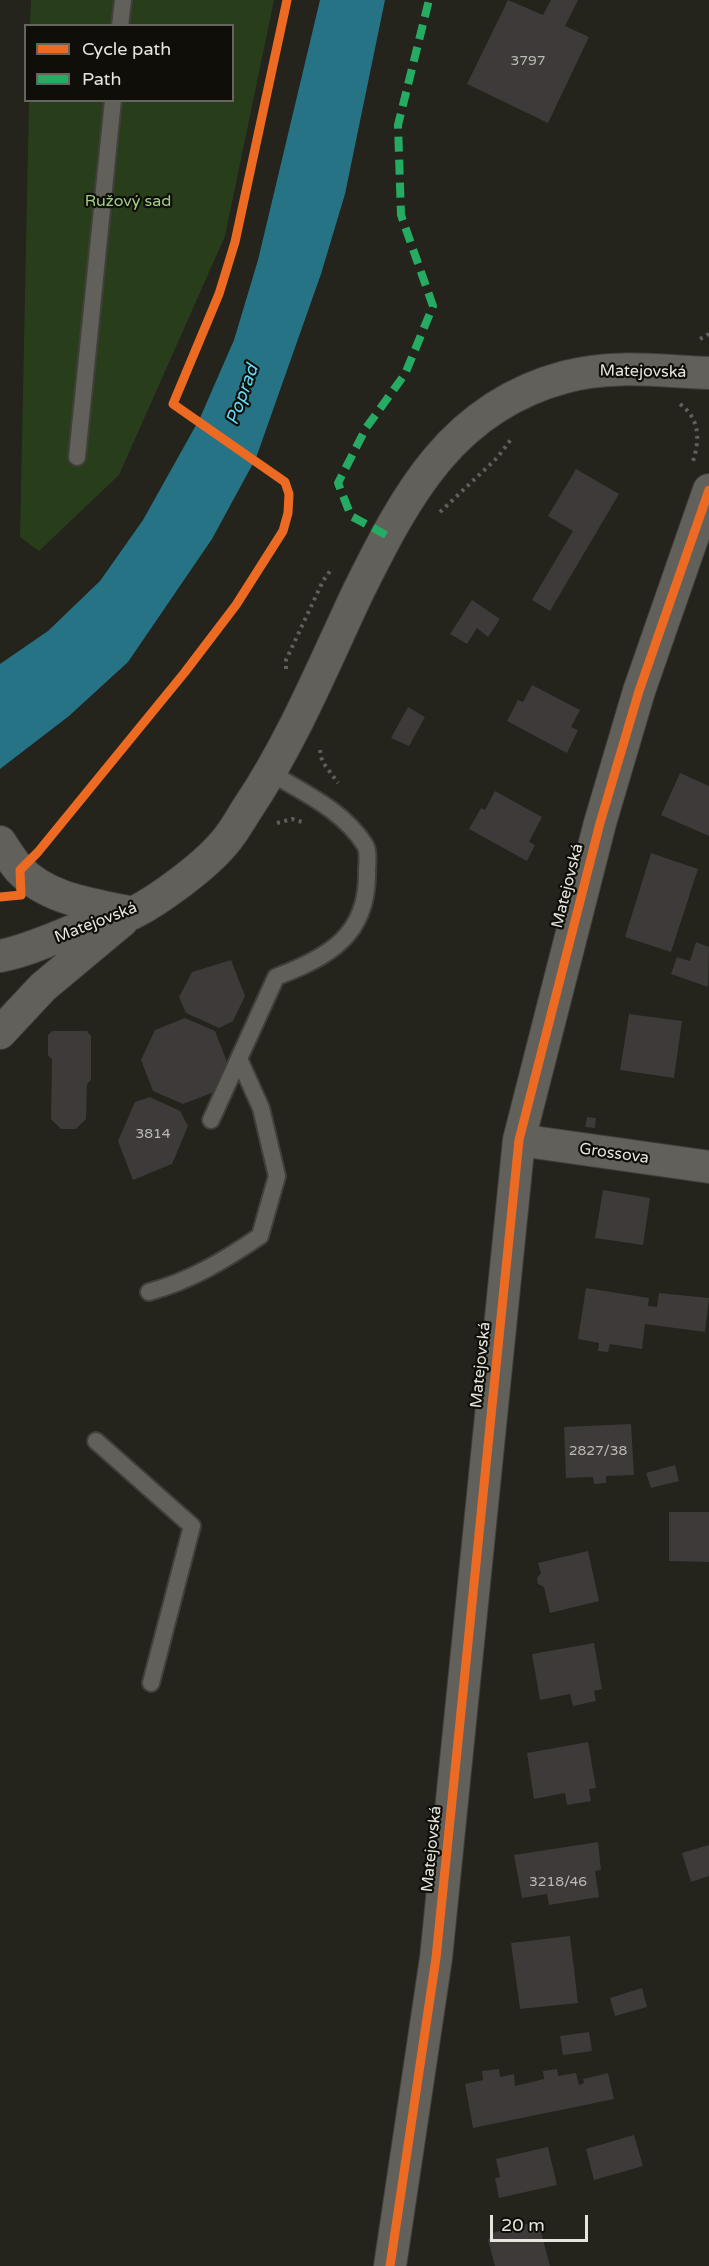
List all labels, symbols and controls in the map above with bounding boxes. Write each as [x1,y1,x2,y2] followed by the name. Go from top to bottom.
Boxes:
[24,24,234,102] legend
[82,38,171,60] text: Cycle path
[510,53,546,69] house number: 3797
[82,68,121,90] text: Path
[85,192,171,212] park label: Ružový sad
[222,362,264,428] water label: Poprad
[599,362,687,382] street label: Matejovská
[548,842,588,930] street label: Matejovská
[52,899,140,947] street label: Matejovská
[135,1126,171,1142] house number: 3814
[578,1140,650,1168] street label: Grossova
[467,1321,495,1409] street label: Matejovská
[569,1443,627,1459] house number: 2827/38
[418,1805,446,1893] street label: Matejovská
[529,1874,587,1890] house number: 3218/46
[493,2203,590,2241] scale bar
[501,2214,545,2236] text: 20 m

